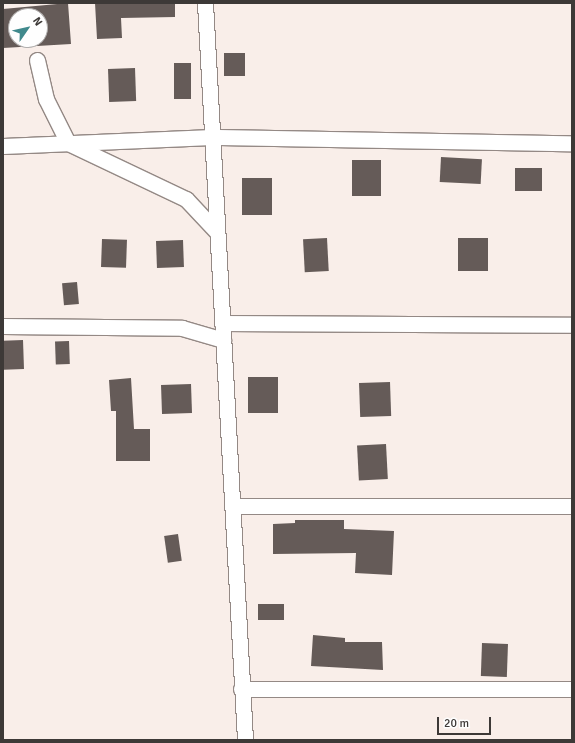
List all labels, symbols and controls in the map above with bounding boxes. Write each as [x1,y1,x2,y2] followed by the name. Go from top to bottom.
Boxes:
[8,8,48,48] north arrow
[30,15,45,28] text: N
[439,709,493,735] scale bar
[444,716,469,731] text: 20 m

